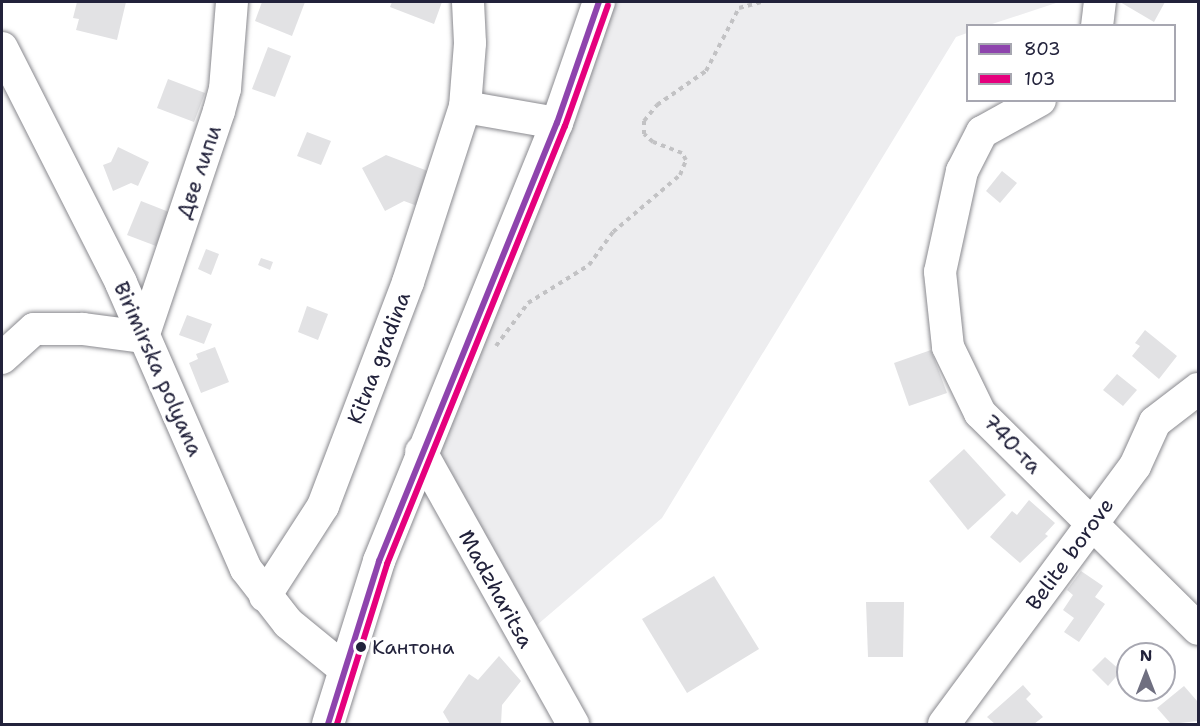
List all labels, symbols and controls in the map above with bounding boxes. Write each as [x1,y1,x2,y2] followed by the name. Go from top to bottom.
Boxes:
[966,24,1176,102] legend
[1024,37,1061,61] text: 803
[1024,67,1055,91] text: 103
[171,122,227,222] street label: Две липи
[108,278,208,460] street label: Birimirska polyana
[342,288,416,428] street label: Kitna gradina
[978,409,1046,479] street label: 740-та
[1021,493,1119,615] street label: Belite borove
[453,526,539,652] street label: Madzharitsa
[372,635,454,659] place label: Кантона
[355,641,367,653] marker: Кантона
[1116,642,1176,702] north arrow
[1140,645,1152,666] text: N

